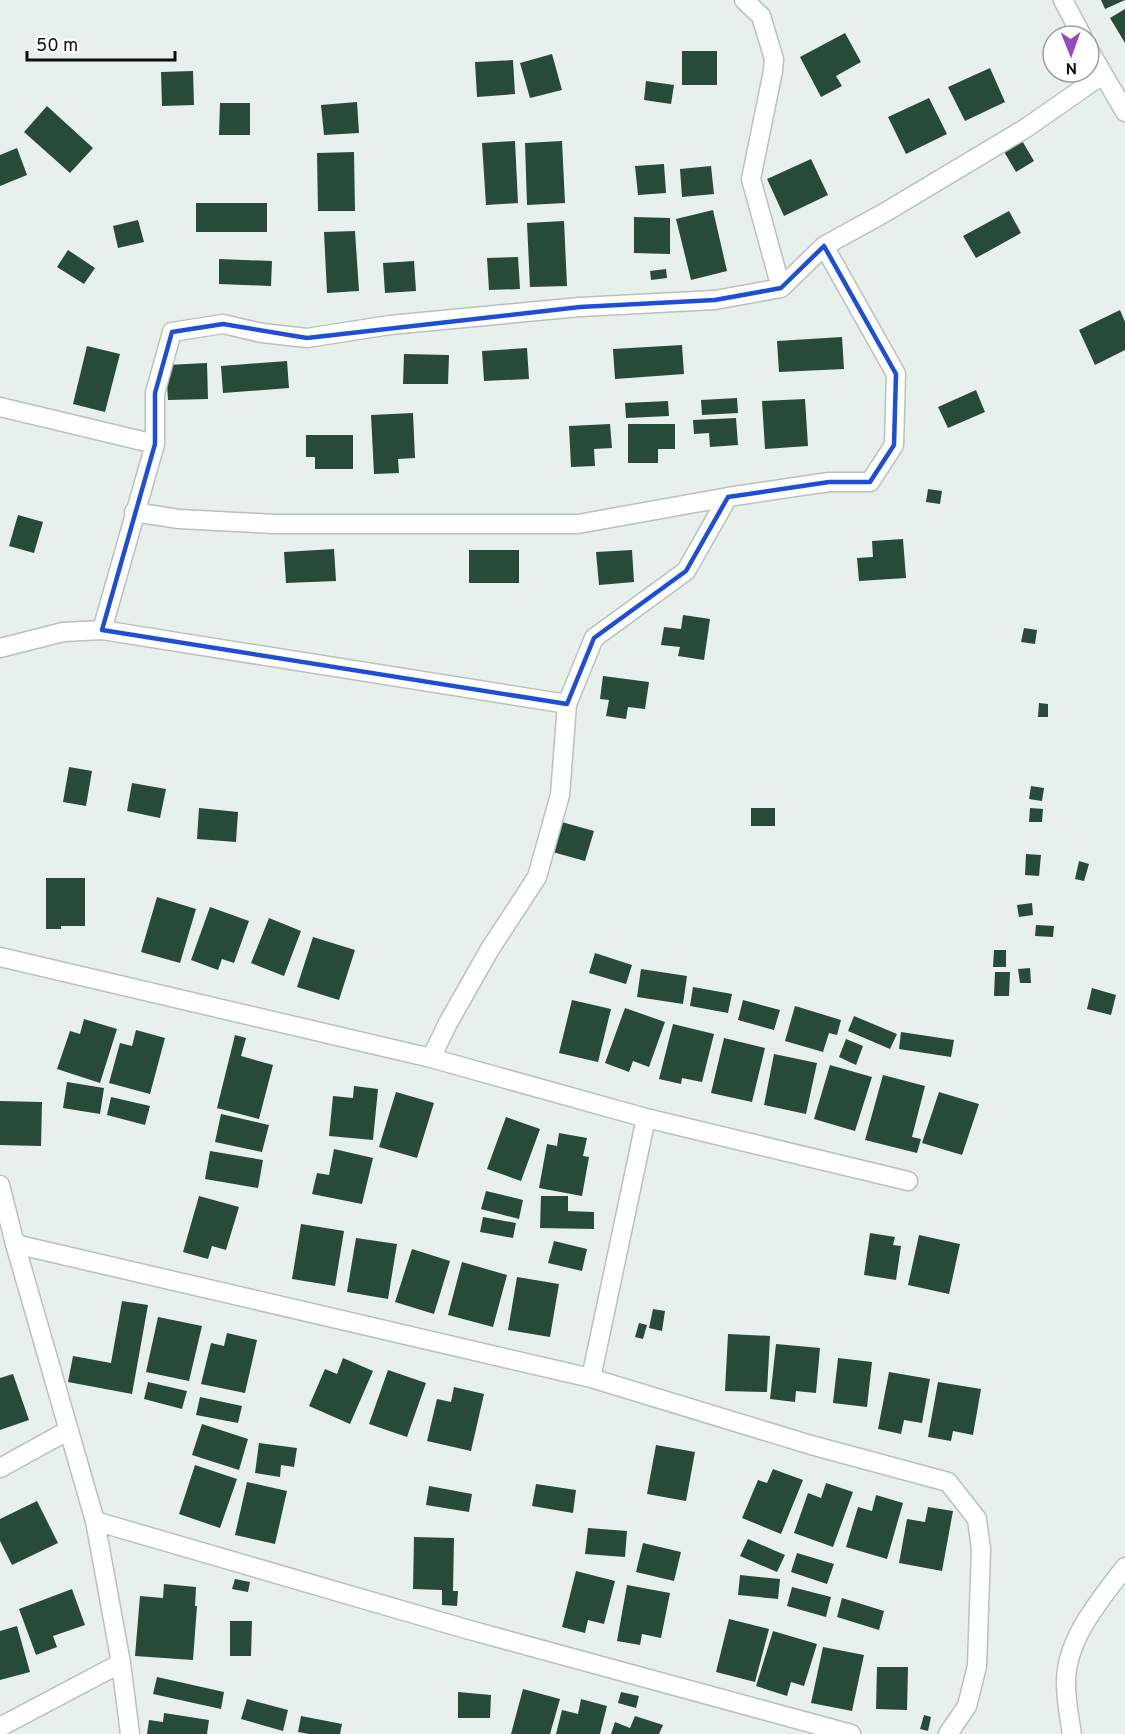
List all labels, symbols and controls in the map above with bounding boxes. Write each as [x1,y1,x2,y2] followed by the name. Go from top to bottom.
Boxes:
[27,24,176,62] scale bar
[1041,24,1101,84] north arrow
[36,35,78,58] text: 50 m
[1065,57,1077,77] text: N

